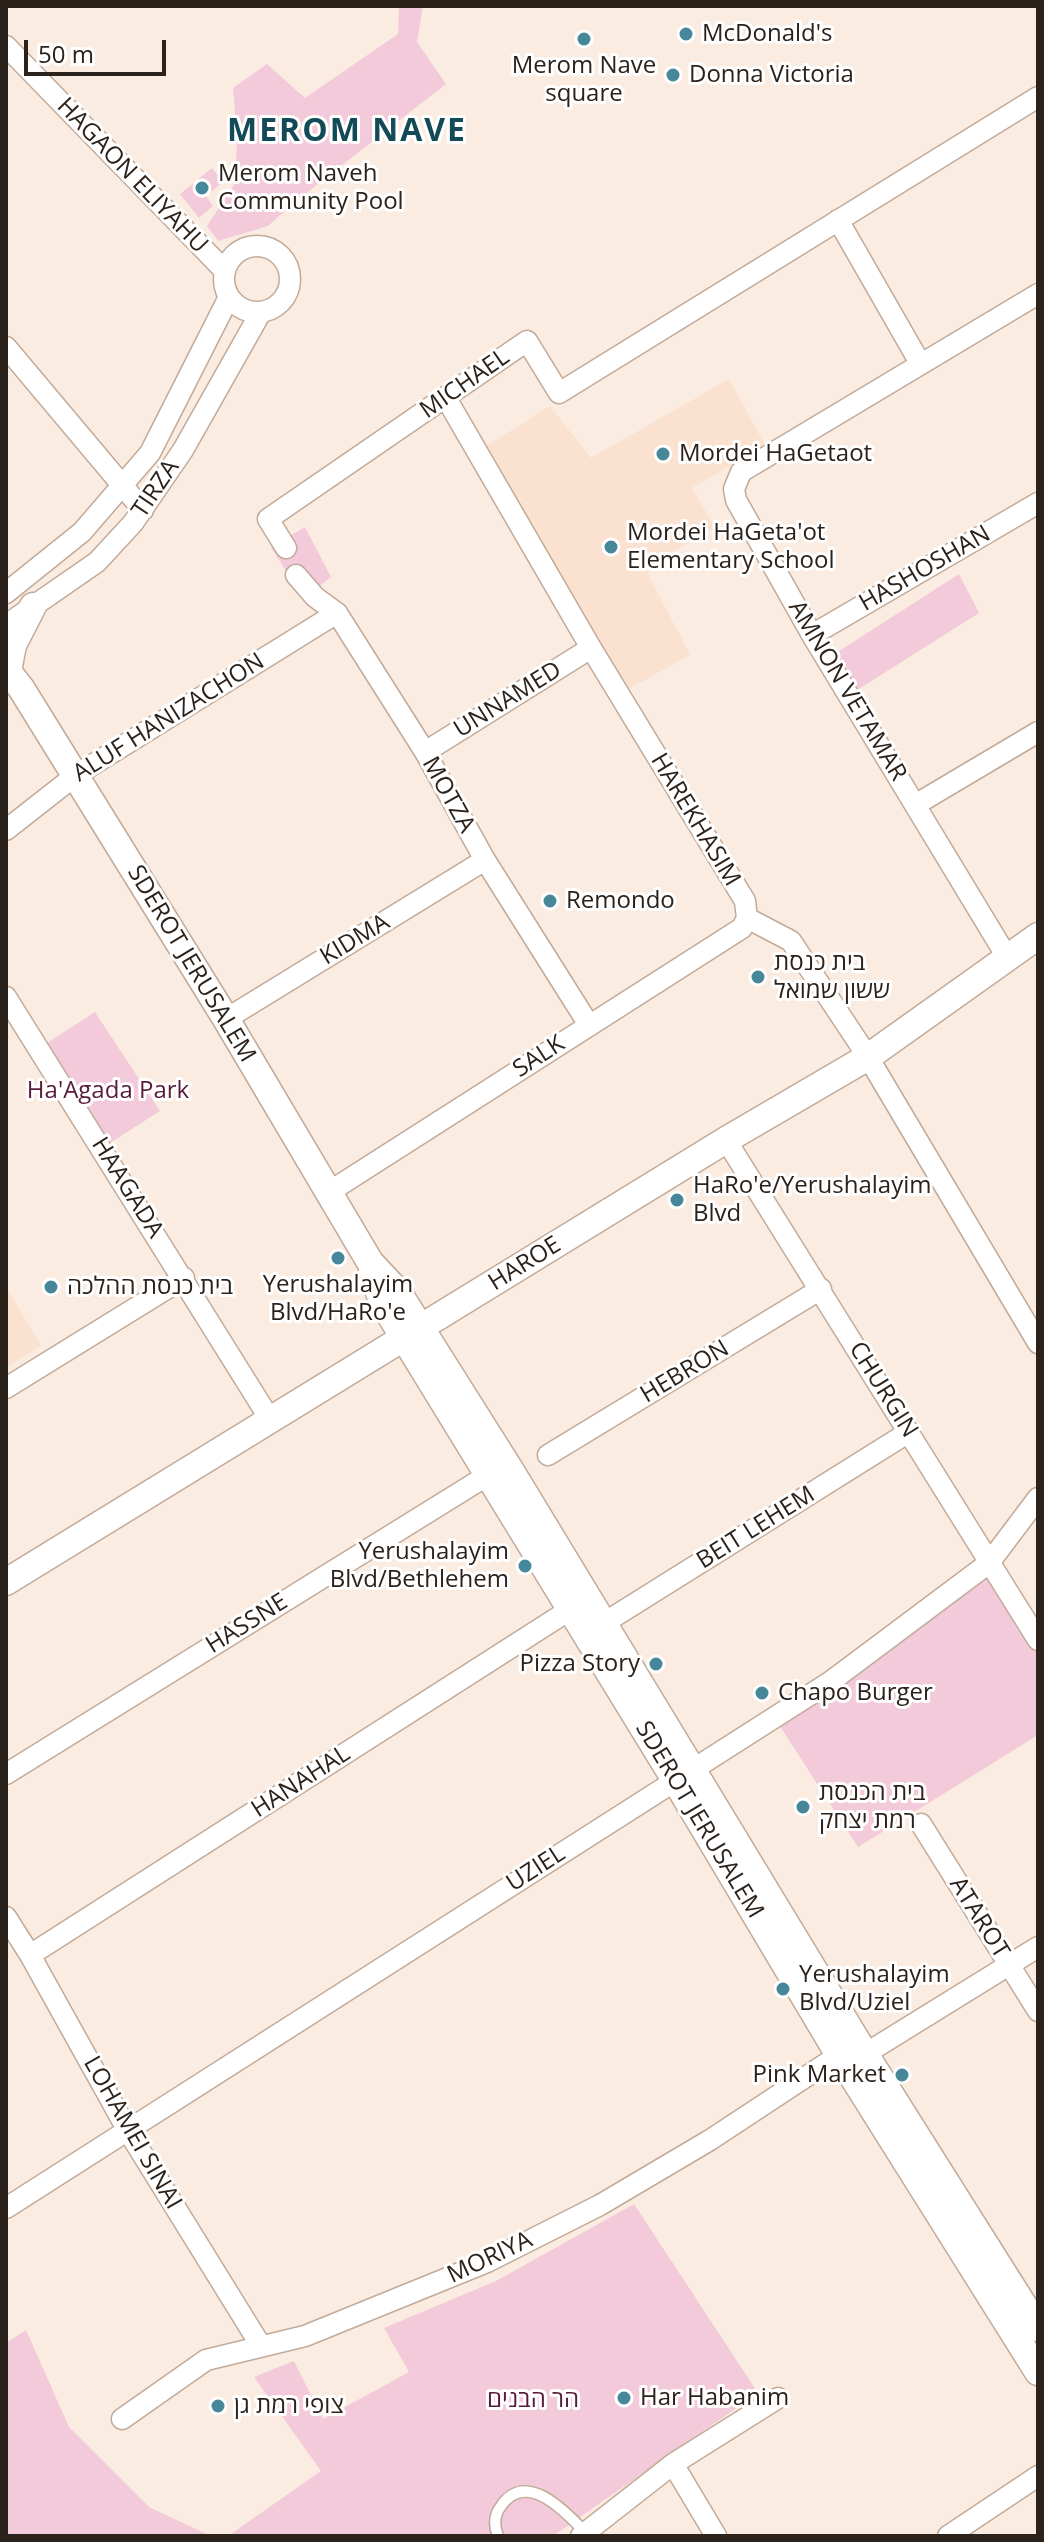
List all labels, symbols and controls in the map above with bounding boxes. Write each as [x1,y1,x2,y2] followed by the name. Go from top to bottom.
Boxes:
[702,20,832,48] place label: McDonald's
[28,24,170,74] scale bar
[677,25,695,43] marker: McDonald's
[575,30,593,48] marker: Merom Nave square
[38,37,94,70] text: 50 m
[512,52,656,108] place label: Merom Nave square
[689,61,854,89] place label: Donna Victoria
[664,66,682,84] marker: Donna Victoria
[51,92,213,260] street label: HAGAON ELIYAHU
[227,113,467,151] district label: MEROM NAVE
[218,160,404,216] place label: Merom Naveh Community Pool
[193,179,211,197] marker: Merom Naveh Community Pool
[415,343,515,425] street label: MICHAEL
[679,440,872,468] place label: Mordei HaGetaot
[654,445,672,463] marker: Mordei HaGetaot
[126,455,186,523] street label: TIRZA
[627,519,835,575] place label: Mordei HaGeta'ot Elementary School
[854,520,996,618] street label: HASHOSHAN
[602,538,620,556] marker: Mordei HaGeta'ot Elementary School
[782,596,912,786] street label: AMNON VETAMAR
[68,648,270,788] street label: ALUF HANIZACHON
[449,656,567,744] street label: UNNAMED
[644,748,746,892] street label: HAREKHASIM
[415,752,481,838] street label: MOTZA
[121,860,261,1068] street label: SDEROT JERUSALEM
[566,887,675,915] place label: Remondo
[541,892,559,910] marker: Remondo
[315,908,395,972] street label: KIDMA
[774,949,890,1005] place label: בית כנסת ששון שמואל
[749,968,767,986] marker: בית כנסת ששון שמואל
[508,1030,570,1084] street label: SALK
[27,1077,189,1105] park label: Ha'Agada Park
[85,1132,169,1244] street label: HAAGADA
[693,1172,931,1228] place label: HaRo'e/Yerushalayim Blvd
[668,1191,686,1209] marker: HaRo'e/Yerushalayim Blvd
[484,1231,566,1297] street label: HAROE
[329,1249,347,1267] marker: Yerushalayim Blvd/HaRo'e
[263,1271,413,1327] place label: Yerushalayim Blvd/HaRo'e
[67,1273,233,1301] place label: בית כנסת ההלכה
[42,1278,60,1296] marker: בית כנסת ההלכה
[636,1334,734,1410] street label: HEBRON
[842,1337,924,1443] street label: CHURGIN
[692,1480,820,1576] street label: BEIT LEHEM
[330,1538,509,1594] place label: Yerushalayim Blvd/Bethlehem
[516,1557,534,1575] marker: Yerushalayim Blvd/Bethlehem
[201,1588,293,1660] street label: HASSNE
[519,1650,640,1678] place label: Pizza Story
[647,1655,665,1673] marker: Pizza Story
[778,1679,933,1707] place label: Chapo Burger
[753,1684,771,1702] marker: Chapo Burger
[629,1716,769,1924] street label: SDEROT JERUSALEM
[246,1740,356,1824] street label: HANAHAL
[819,1779,925,1835] place label: בית הכנסת רמת יצחק
[794,1798,812,1816] marker: בית הכנסת רמת יצחק
[501,1840,571,1898] street label: UZIEL
[943,1872,1015,1964] street label: ATAROT
[799,1961,950,2017] place label: Yerushalayim Blvd/Uziel
[774,1980,792,1998] marker: Yerushalayim Blvd/Uziel
[77,2051,187,2215] street label: LOHAMEI SINAI
[753,2061,886,2089] place label: Pink Market
[893,2066,911,2084] marker: Pink Market
[443,2226,537,2290] street label: MORIYA
[640,2384,789,2412] place label: Har Habanim
[487,2386,579,2414] park label: הר הבנים
[615,2389,633,2407] marker: Har Habanim
[234,2392,344,2420] place label: צופי רמת גן
[209,2397,227,2415] marker: צופי רמת גן

